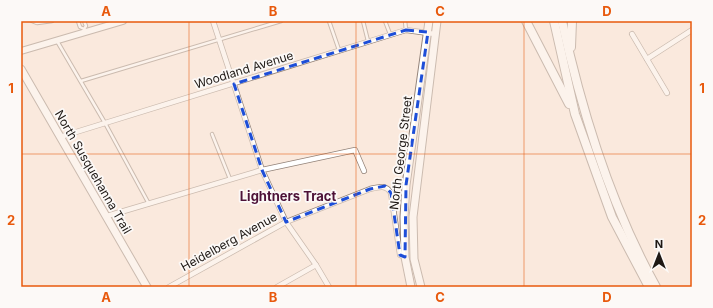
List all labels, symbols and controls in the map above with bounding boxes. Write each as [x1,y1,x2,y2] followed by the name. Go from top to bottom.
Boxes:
[101,3,111,19] text: A
[269,3,278,19] text: B
[435,3,445,19] text: C
[602,3,612,19] text: D
[193,47,295,92] street label: Woodland Avenue
[8,80,14,96] text: 1
[699,80,705,96] text: 1
[386,95,415,211] street label: North George Street
[52,107,135,236] street label: North Susquehanna Trail
[240,188,336,204] district label: Lightners Tract
[178,209,279,274] street label: Heidelberg Avenue
[7,212,15,228] text: 2
[698,212,706,228] text: 2
[639,234,679,274] north arrow
[655,237,663,251] text: N
[101,289,111,305] text: A
[269,289,278,305] text: B
[435,289,445,305] text: C
[602,289,612,305] text: D

